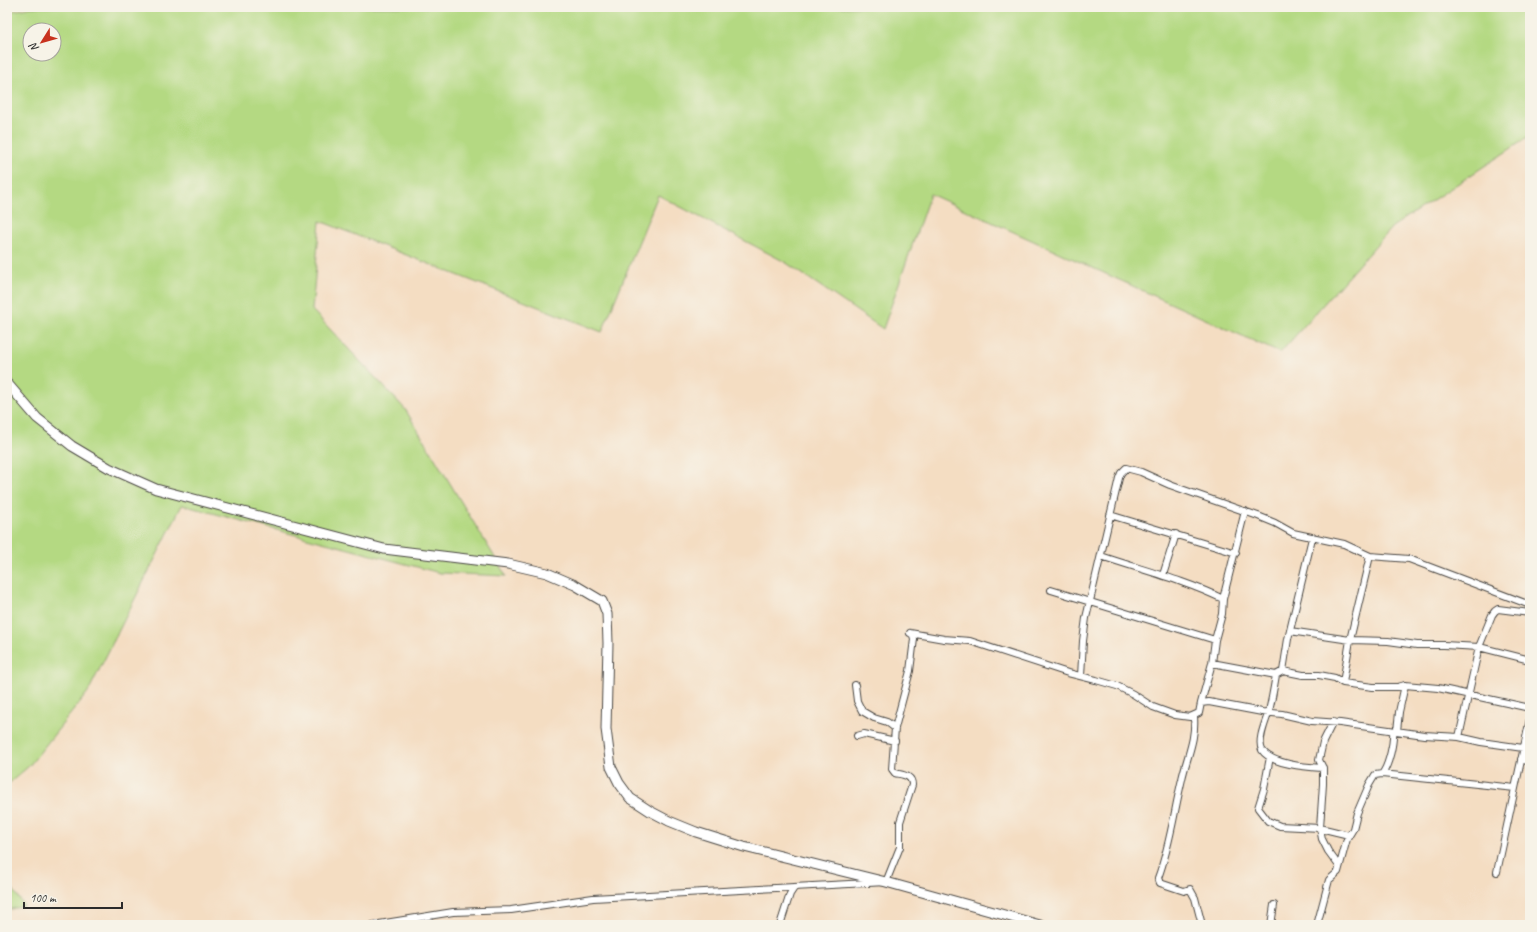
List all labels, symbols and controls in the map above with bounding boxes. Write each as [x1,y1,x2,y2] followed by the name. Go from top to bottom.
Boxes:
[22,22,62,62] north arrow
[25,39,42,55] text: N
[24,884,122,910] scale bar
[30,890,57,906] text: 100 m

